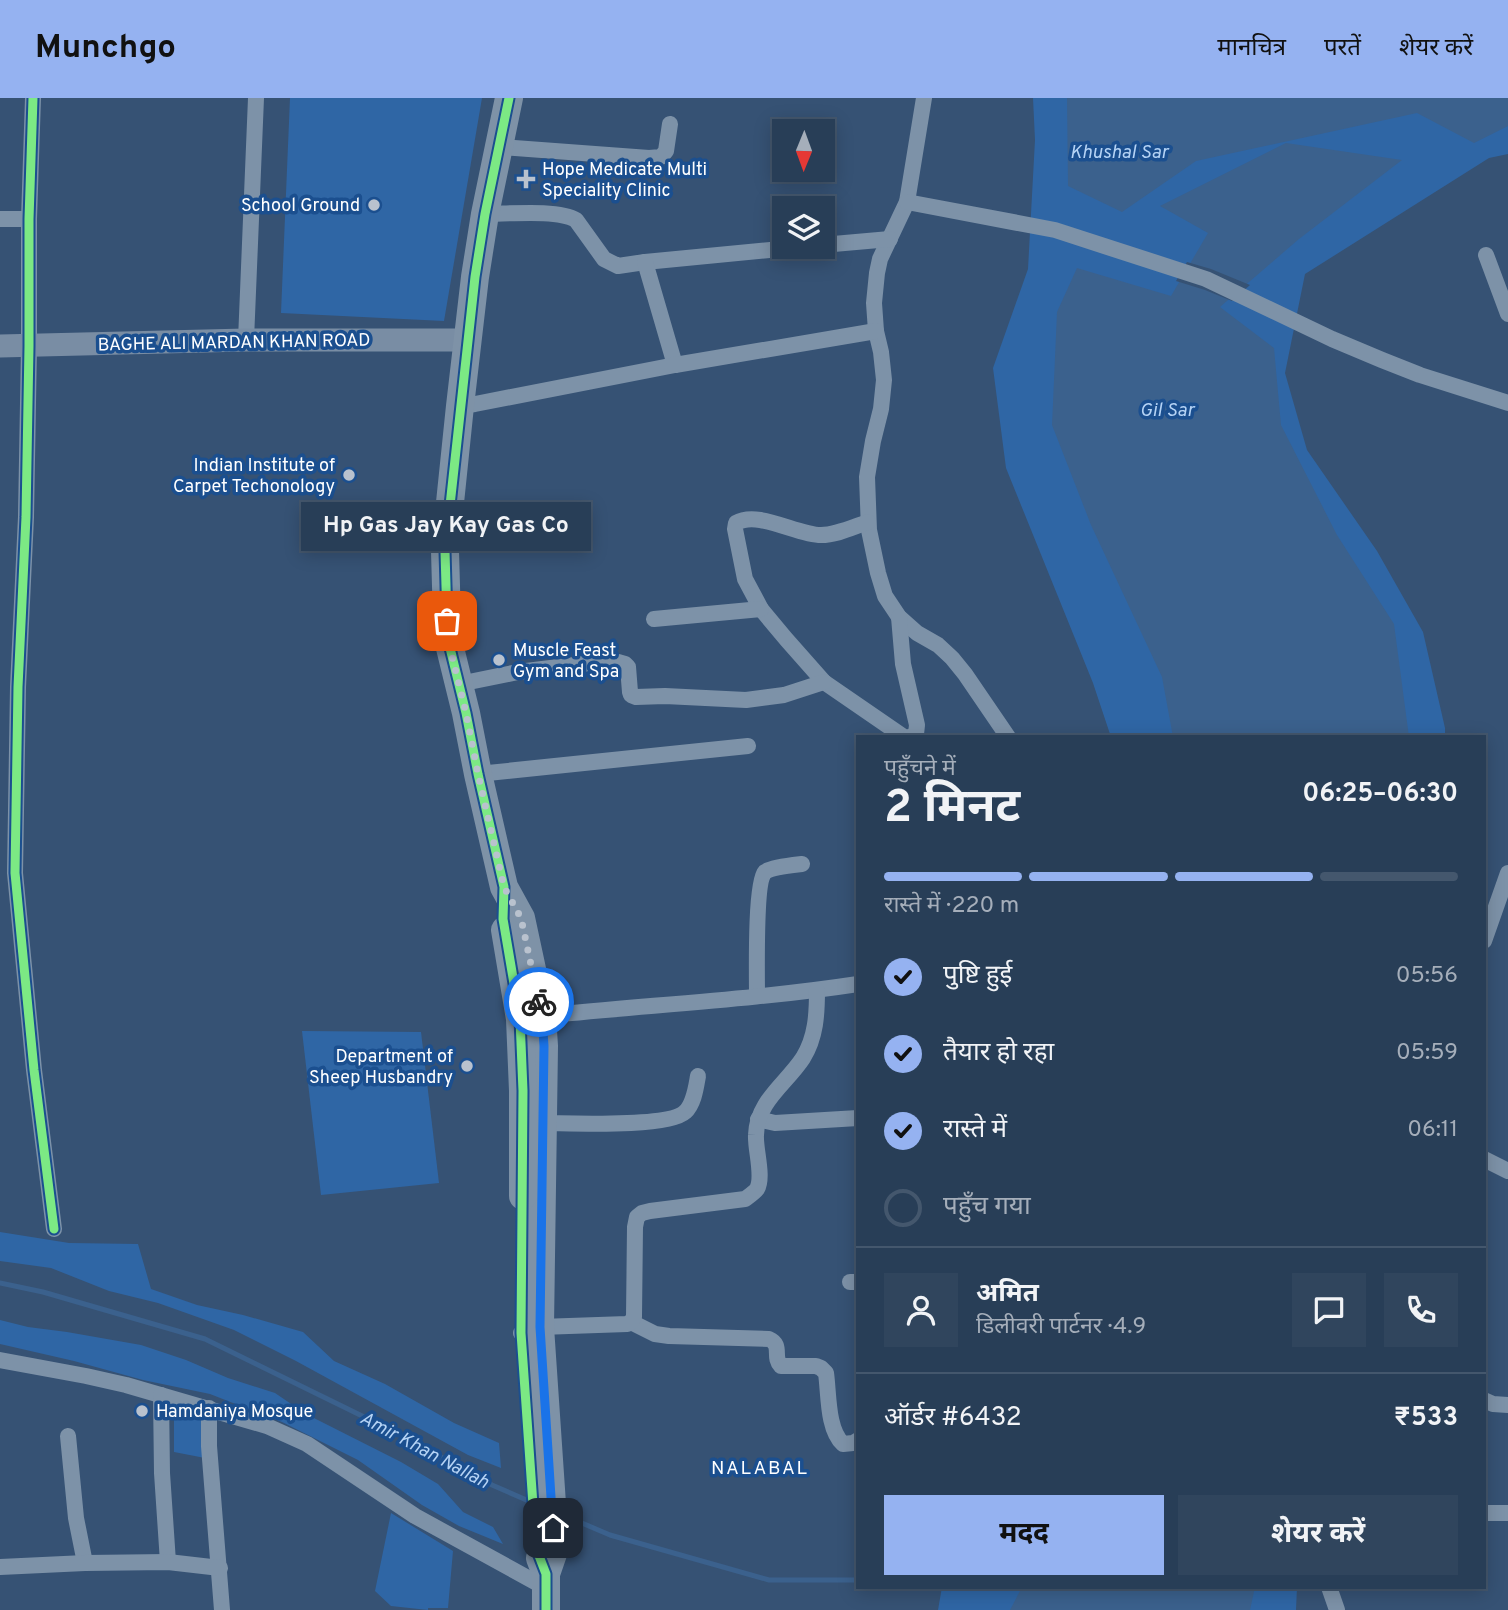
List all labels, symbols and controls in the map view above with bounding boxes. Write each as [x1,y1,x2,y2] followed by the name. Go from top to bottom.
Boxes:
[35,28,176,70] text: Munchgo
[1217,34,1286,64] text: मानचित्र
[1324,34,1361,64] text: परतें
[1399,34,1473,64] text: शेयर करें
[772,119,835,182] north arrow
[772,119,835,259] map controls
[1070,141,1170,165] water label: Khushal Sar
[542,159,707,203] place label: Hope Medicate Multi Speciality Clinic
[516,169,536,189] marker: Hope Medicate Multi Speciality Clinic
[241,195,360,218] place label: School Ground
[772,196,835,259] button: layers
[366,197,382,213] marker: School Ground
[97,330,371,357] street label: BAGHE ALI MARDAN KHAN ROAD
[1140,399,1196,423] water label: Gil Sar
[173,455,335,499] place label: Indian Institute of Carpet Techonology
[341,467,357,483] marker: Indian Institute of Carpet Techonology
[302,502,592,551] callout: Hp Gas Jay Kay Gas Co
[323,512,569,541] text: Hp Gas Jay Kay Gas Co
[417,591,477,651] pin
[428,602,466,640] icon: bag
[513,640,619,684] place label: Muscle Feast Gym and Spa
[491,652,507,668] marker: Muscle Feast Gym and Spa
[884,755,956,784] text: पहुँचने में
[1302,778,1458,811] text: 06:25–06:30
[884,780,1020,839] text: 2 मिनट
[884,892,1019,921] text: रास्ते में · 220 m
[884,958,922,996] icon: check
[943,960,1012,993] text: पुष्टि हुई
[1396,962,1458,991] text: 05:56
[504,967,574,1037] courier
[520,983,558,1021] icon: bike
[884,1035,922,1073] icon: check
[943,1037,1054,1070] text: तैयार हो रहा
[1396,1039,1458,1068] text: 05:59
[309,1046,453,1090] place label: Department of Sheep Husbandry
[459,1058,475,1074] marker: Department of Sheep Husbandry
[884,1112,922,1150] icon: check
[943,1114,1007,1147] text: रास्ते में
[1407,1116,1458,1145] text: 06:11
[943,1191,1031,1224] text: पहुँच गया
[884,1273,958,1347] button: person
[1292,1273,1366,1347] button: chat
[1384,1273,1458,1347] button: phone
[976,1278,1039,1311] text: अमित
[976,1313,1146,1342] text: डिलीवरी पार्टनर · 4.9
[156,1401,313,1424] place label: Hamdaniya Mosque
[884,1402,1022,1435] text: ऑर्डर #6432
[1394,1402,1458,1435] text: ₹533
[134,1403,150,1419] marker: Hamdaniya Mosque
[355,1407,493,1495] water label: Amir Khan Nallah
[711,1457,809,1481] district label: NALABAL
[884,1495,1164,1575] button: मदद
[1178,1495,1458,1575] button: शेयर करें
[523,1498,583,1558] pin
[534,1509,572,1547] icon: home

